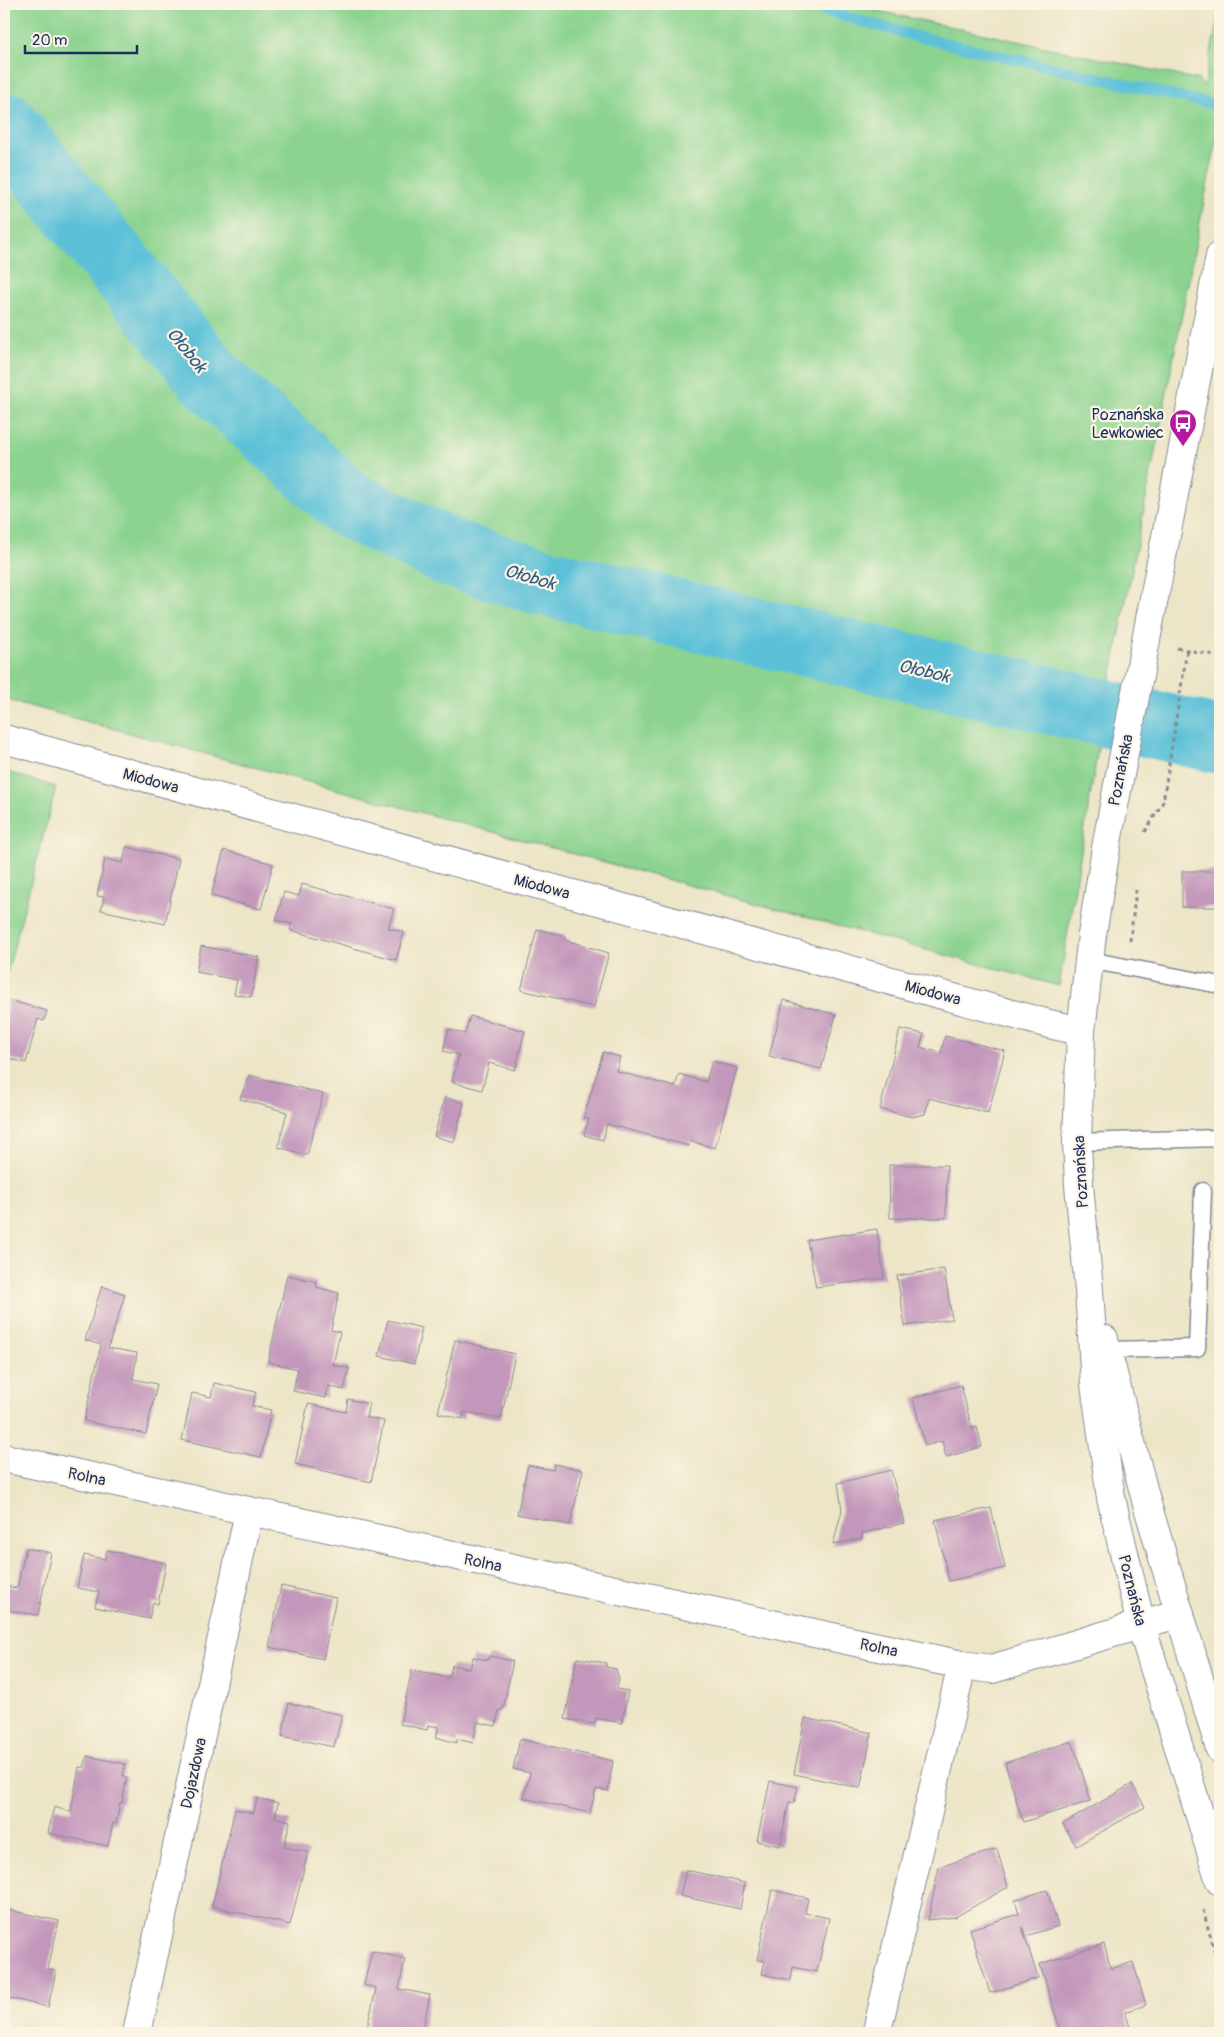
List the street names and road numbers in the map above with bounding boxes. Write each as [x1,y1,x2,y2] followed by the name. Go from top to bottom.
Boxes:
[1104,733,1138,808] street label: Poznańska
[121,764,181,798] street label: Miodowa
[512,870,572,904] street label: Miodowa
[903,976,963,1010] street label: Miodowa
[1069,1135,1093,1209] street label: Poznańska
[66,1463,108,1491] street label: Rolna
[462,1549,504,1577] street label: Rolna
[1114,1553,1151,1628] street label: Poznańska
[858,1634,900,1662] street label: Rolna
[177,1736,211,1811] street label: Dojazdowa

